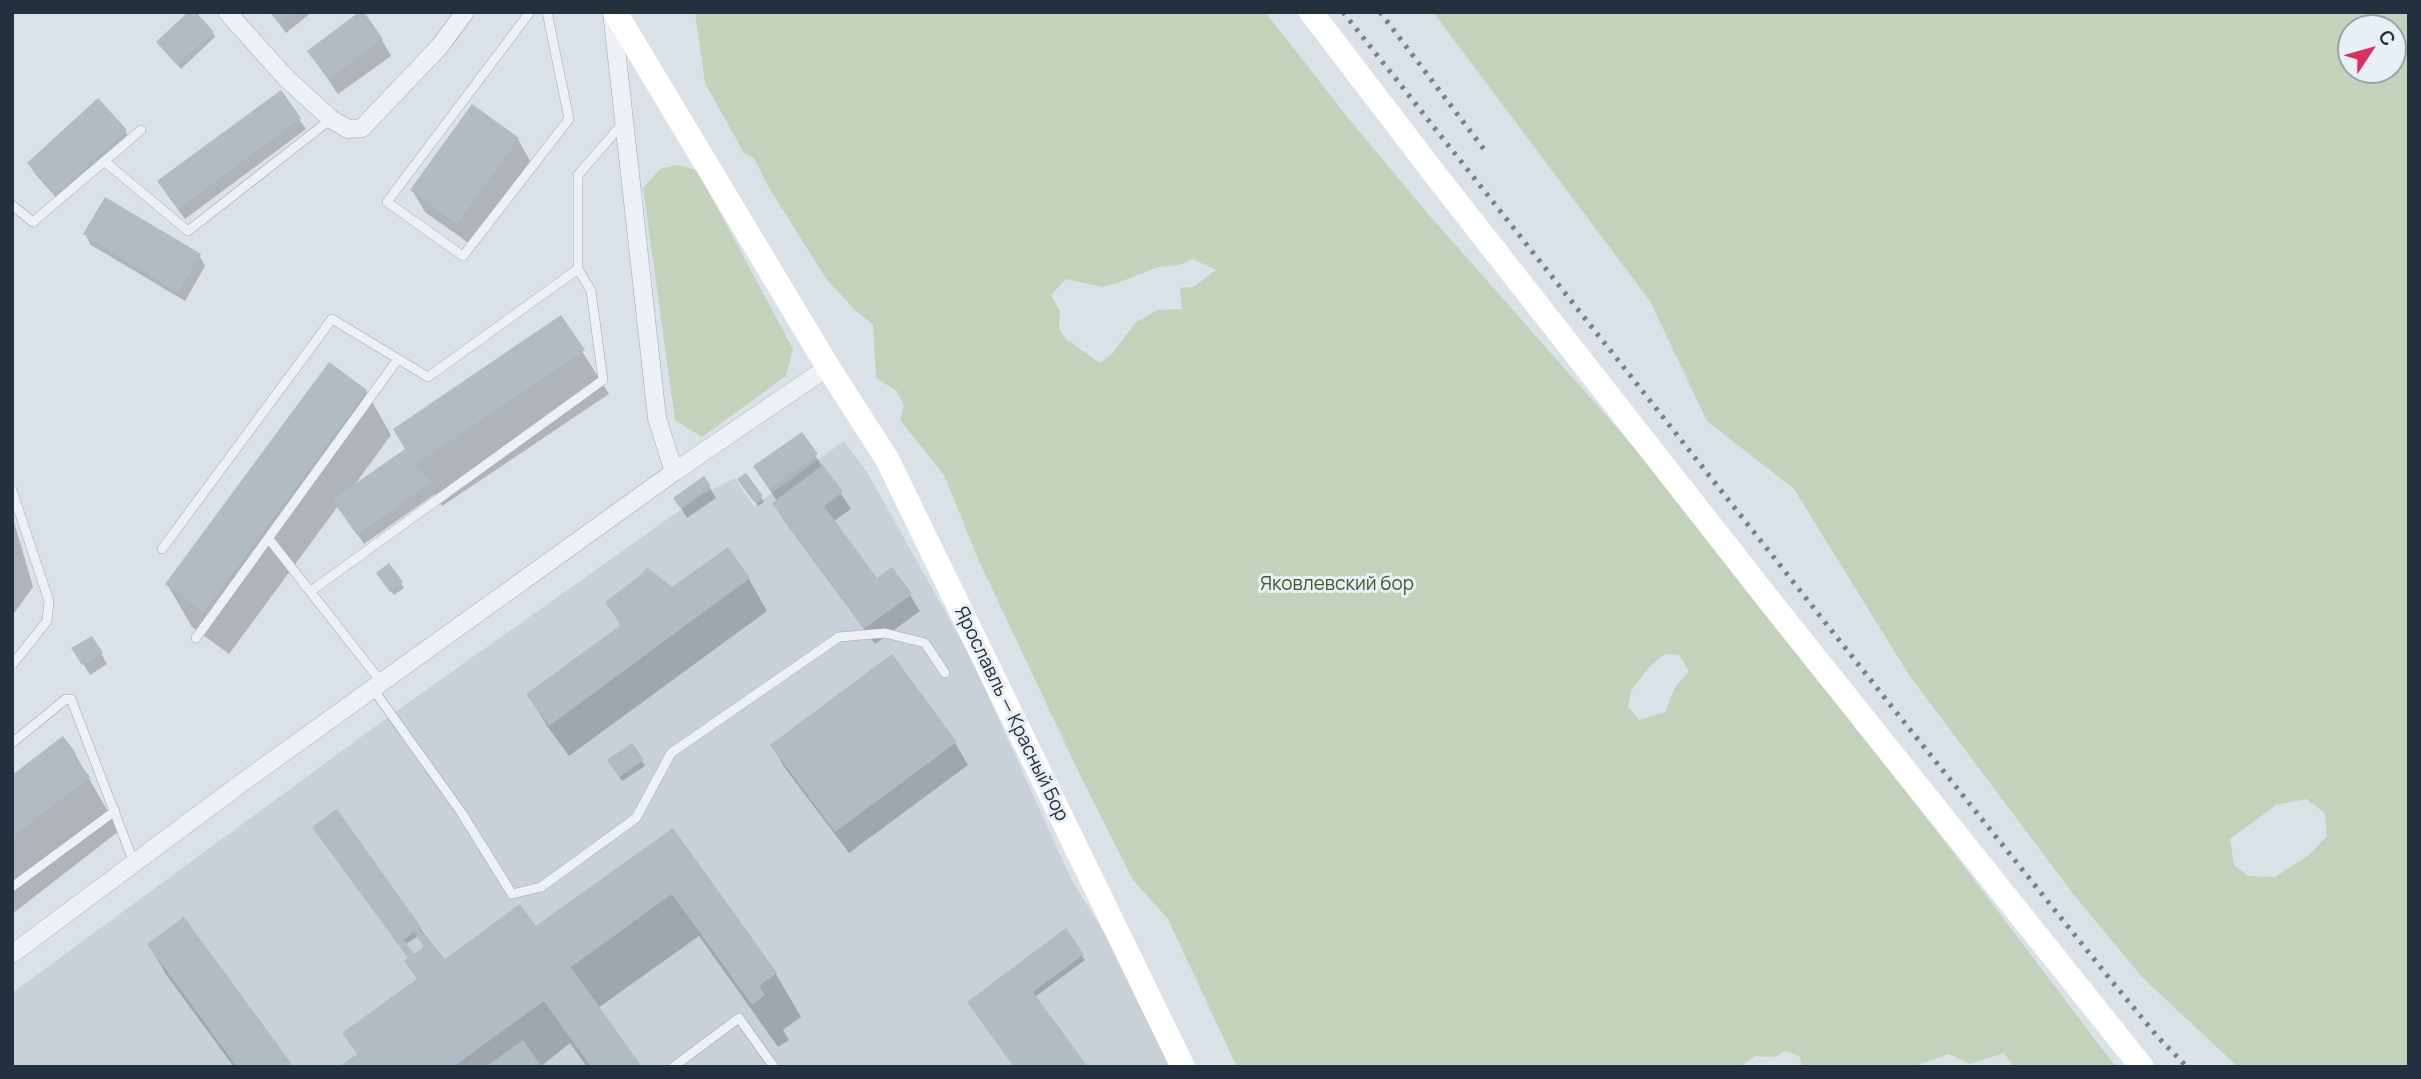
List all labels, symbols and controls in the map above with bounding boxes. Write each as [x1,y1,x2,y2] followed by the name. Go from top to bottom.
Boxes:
[2337,14,2407,84] north arrow
[2373,25,2402,51] text: С
[1260,574,1414,596] park label: Яковлевский бор
[949,603,1073,825] street label: Ярославль — Красный Бор

